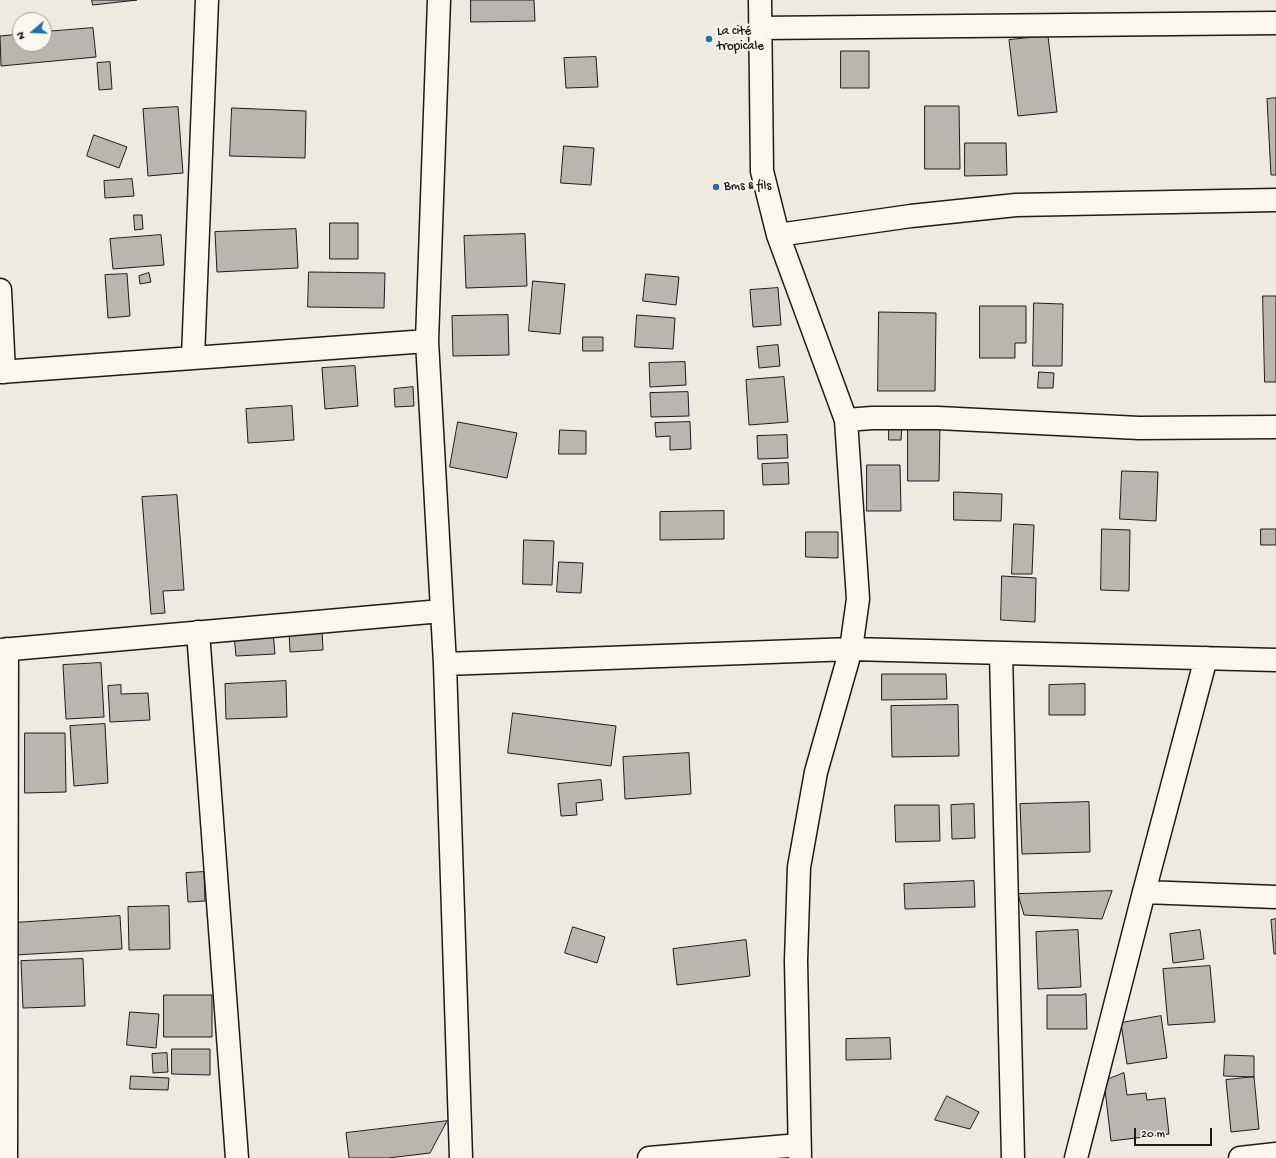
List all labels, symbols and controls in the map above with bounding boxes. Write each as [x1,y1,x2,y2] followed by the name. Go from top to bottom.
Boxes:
[12,12,52,52] north arrow
[717,24,764,55] place label: La cité tropicale
[15,30,28,41] text: N
[704,34,714,44] marker: La cité tropicale
[724,179,771,195] place label: Bms & fils
[711,182,721,192] marker: Bms & fils
[1136,1120,1214,1146] scale bar
[1141,1128,1165,1142] text: 20 m

